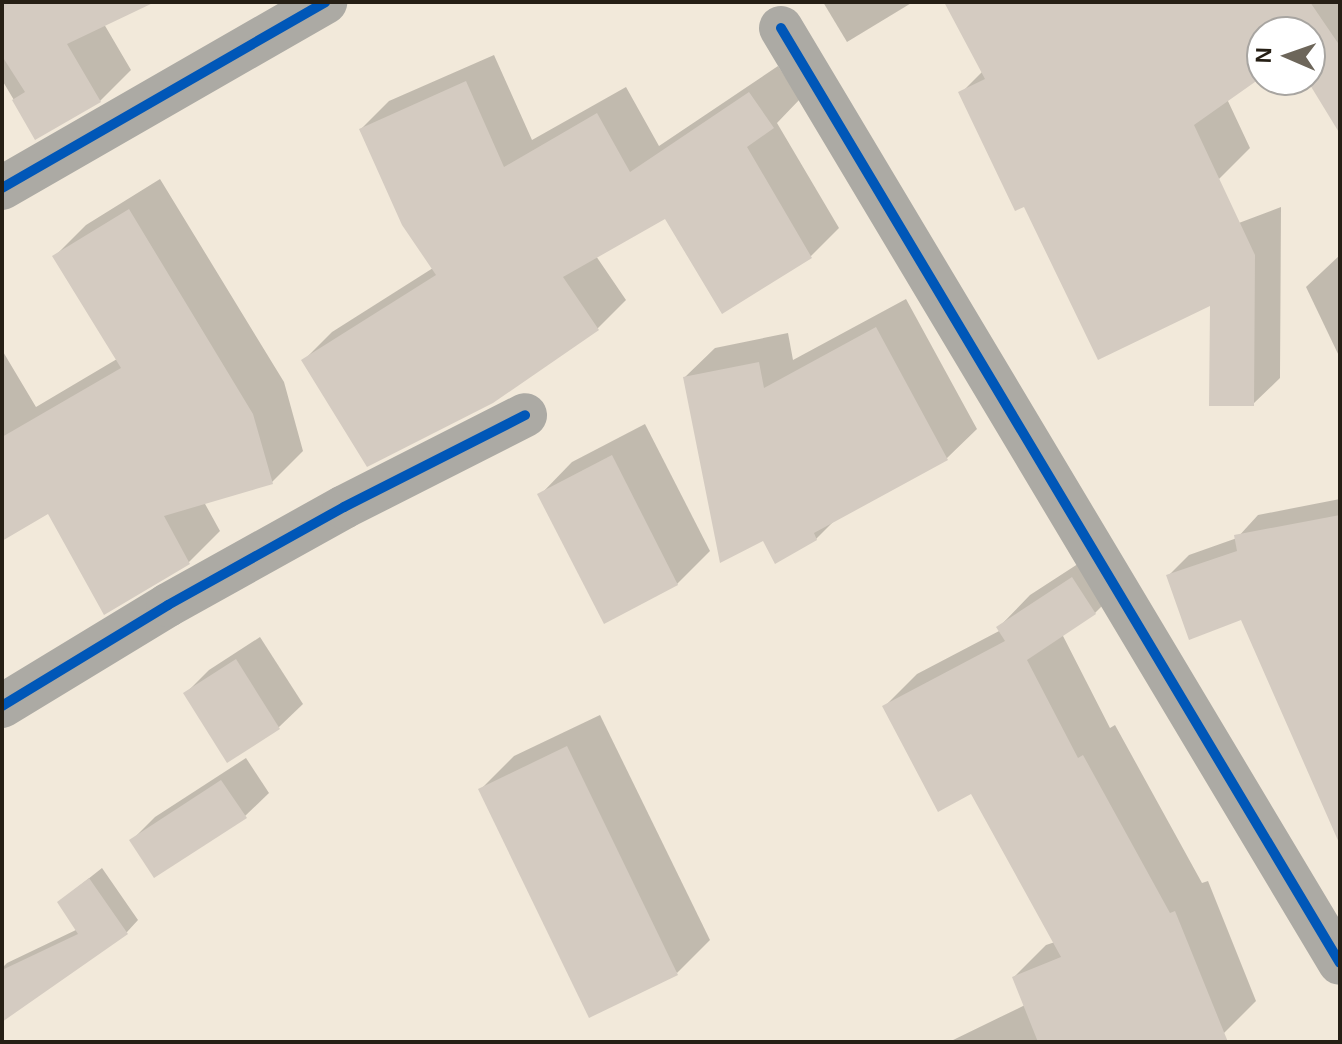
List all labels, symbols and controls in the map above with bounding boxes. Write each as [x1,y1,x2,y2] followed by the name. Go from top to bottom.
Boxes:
[1246,16,1326,96] north arrow
[1251,47,1276,64] text: N

